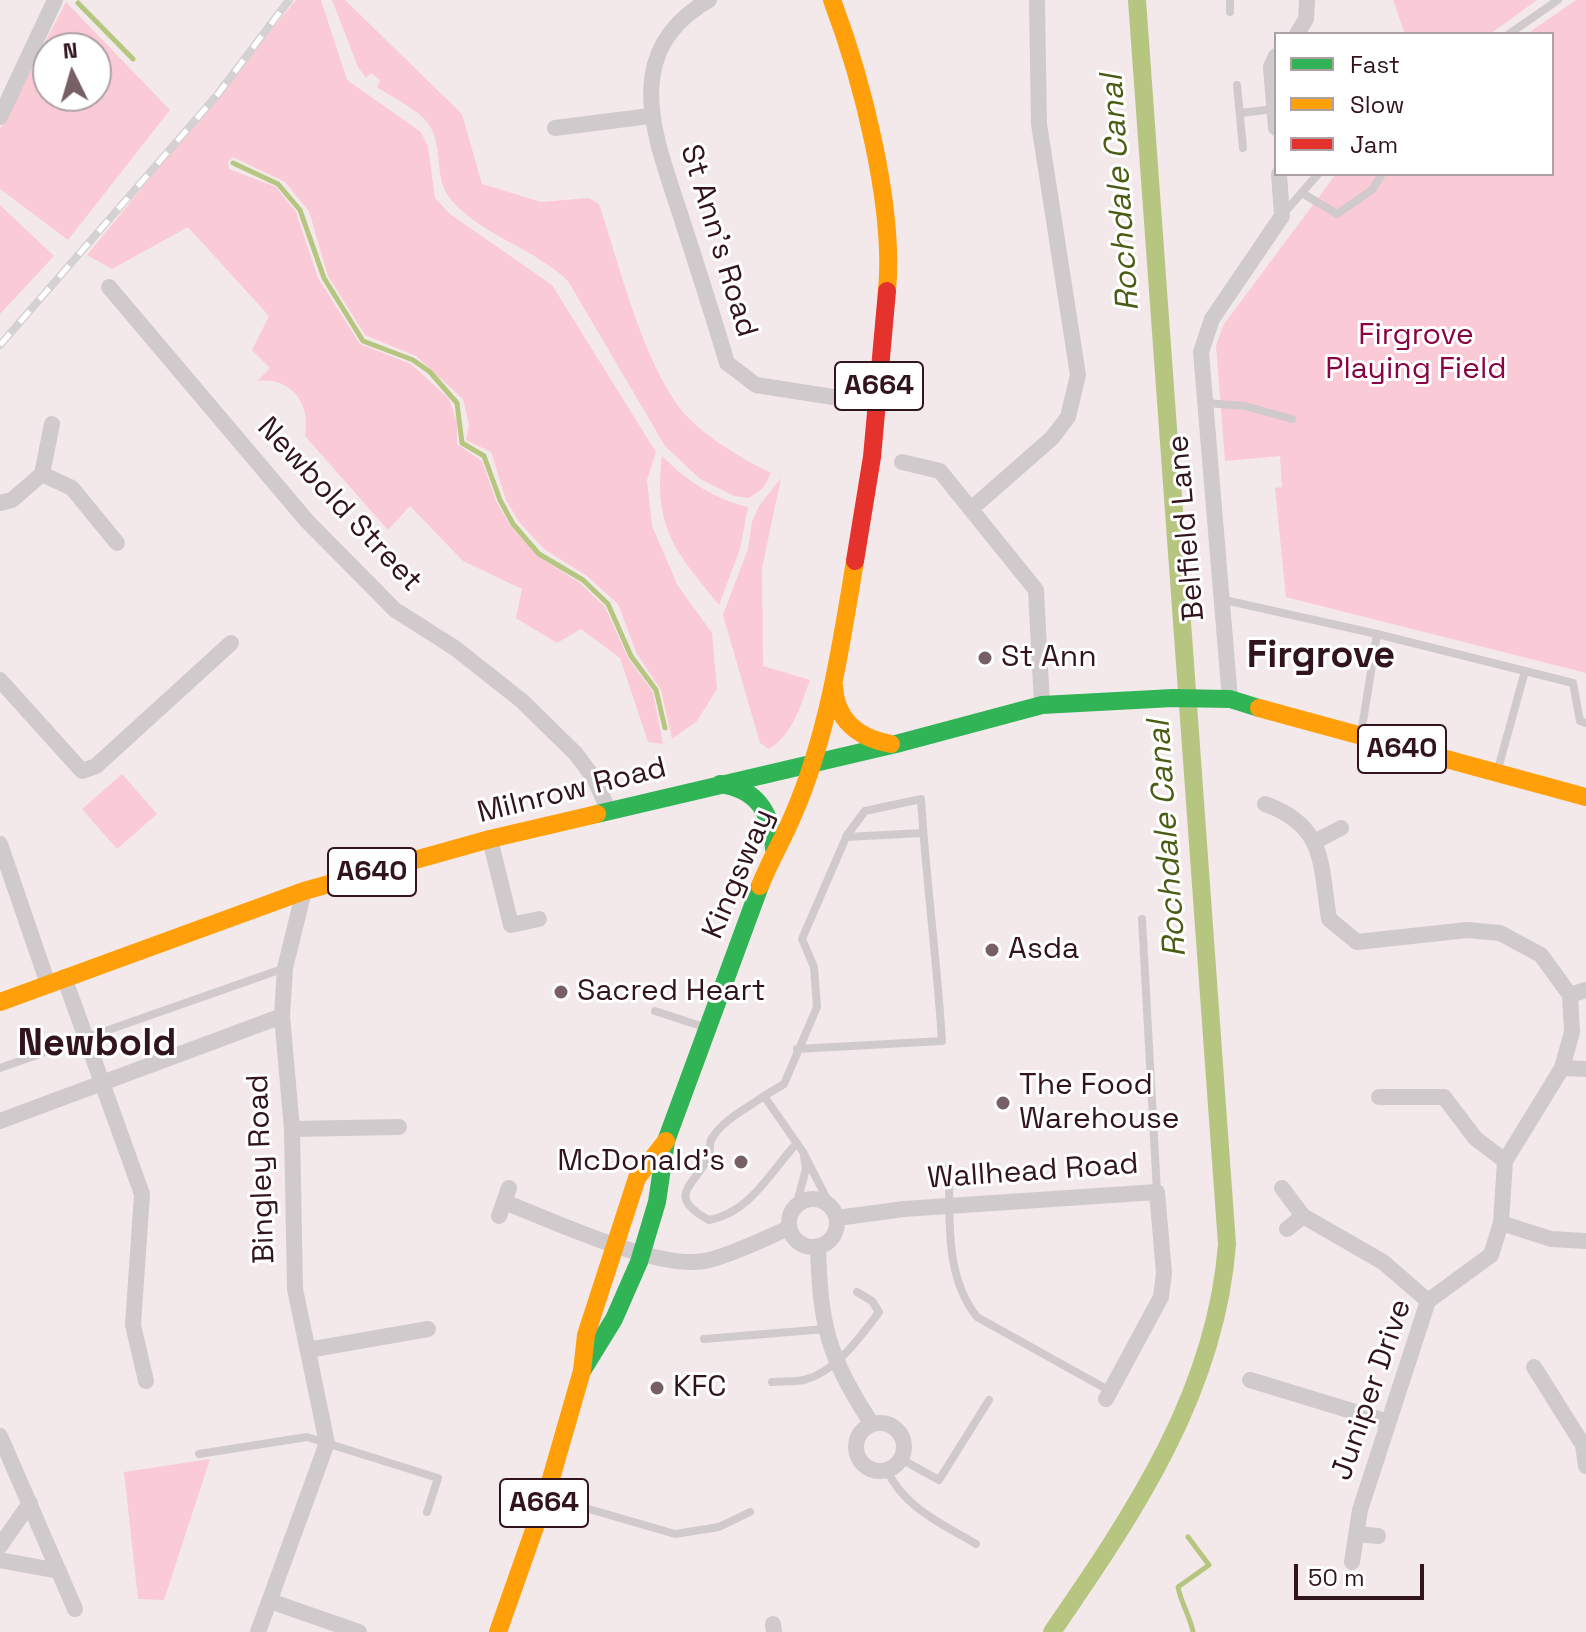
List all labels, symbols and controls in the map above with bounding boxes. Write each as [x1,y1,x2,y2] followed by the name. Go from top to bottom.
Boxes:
[32,32,112,112] north arrow
[1274,32,1554,176] legend
[62,35,79,65] text: N
[1350,49,1400,80] text: Fast
[1094,73,1148,313] water label: Rochdale Canal
[1350,89,1404,120] text: Slow
[1350,129,1398,160] text: Jam
[672,140,764,342] street label: St Ann's Road
[1325,318,1507,388] park label: Firgrove Playing Field
[835,362,923,410] road number: A664
[249,410,429,600] street label: Newbold Street
[1161,433,1213,623] street label: Belfield Lane
[1247,634,1395,680] district label: Firgrove
[1001,640,1097,676] place label: St Ann
[976,649,994,667] marker: St Ann
[1141,719,1195,959] water label: Rochdale Canal
[1358,725,1446,773] road number: A640
[474,750,670,832] street label: Milnrow Road
[695,804,783,944] street label: Kingsway
[328,848,416,896] road number: A640
[1008,932,1079,968] place label: Asda
[983,941,1001,959] marker: Asda
[577,974,766,1010] place label: Sacred Heart
[552,983,570,1001] marker: Sacred Heart
[18,1022,176,1068] district label: Newbold
[1019,1068,1180,1138] place label: The Food Warehouse
[241,1074,283,1264] street label: Bingley Road
[994,1094,1012,1112] marker: The Food Warehouse
[557,1144,725,1180] place label: McDonald's
[926,1147,1140,1197] street label: Wallhead Road
[732,1153,750,1171] marker: McDonald's
[1324,1295,1420,1485] street label: Juniper Drive
[673,1370,727,1406] place label: KFC
[648,1379,666,1397] marker: KFC
[500,1479,588,1527] road number: A664
[1298,1548,1428,1598] scale bar
[1308,1562,1365,1593] text: 50 m

